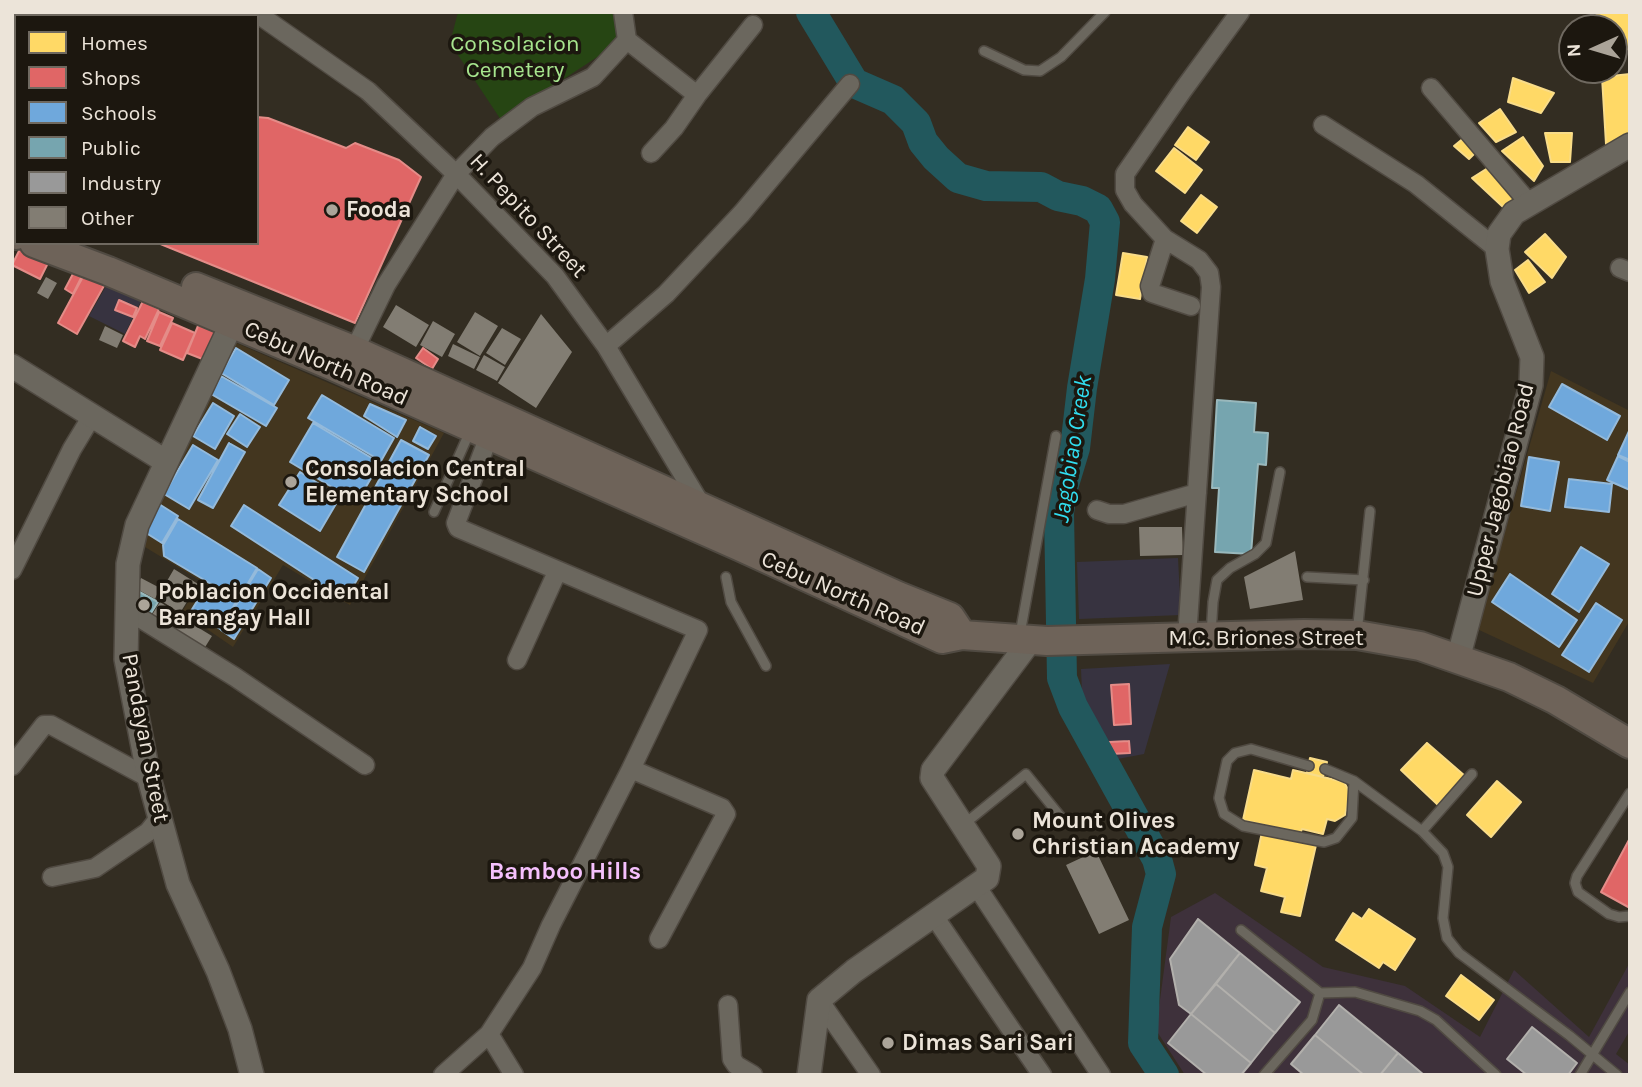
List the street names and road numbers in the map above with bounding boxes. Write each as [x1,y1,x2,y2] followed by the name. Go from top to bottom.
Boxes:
[463,148,593,284] street label: H. Pepito Street
[240,316,412,412] street label: Cebu North Road
[1461,380,1541,600] street label: Upper Jagobiao Road
[757,546,929,642] street label: Cebu North Road
[1168,624,1364,652] street label: M.C. Briones Street
[115,651,175,825] street label: Pandayan Street

